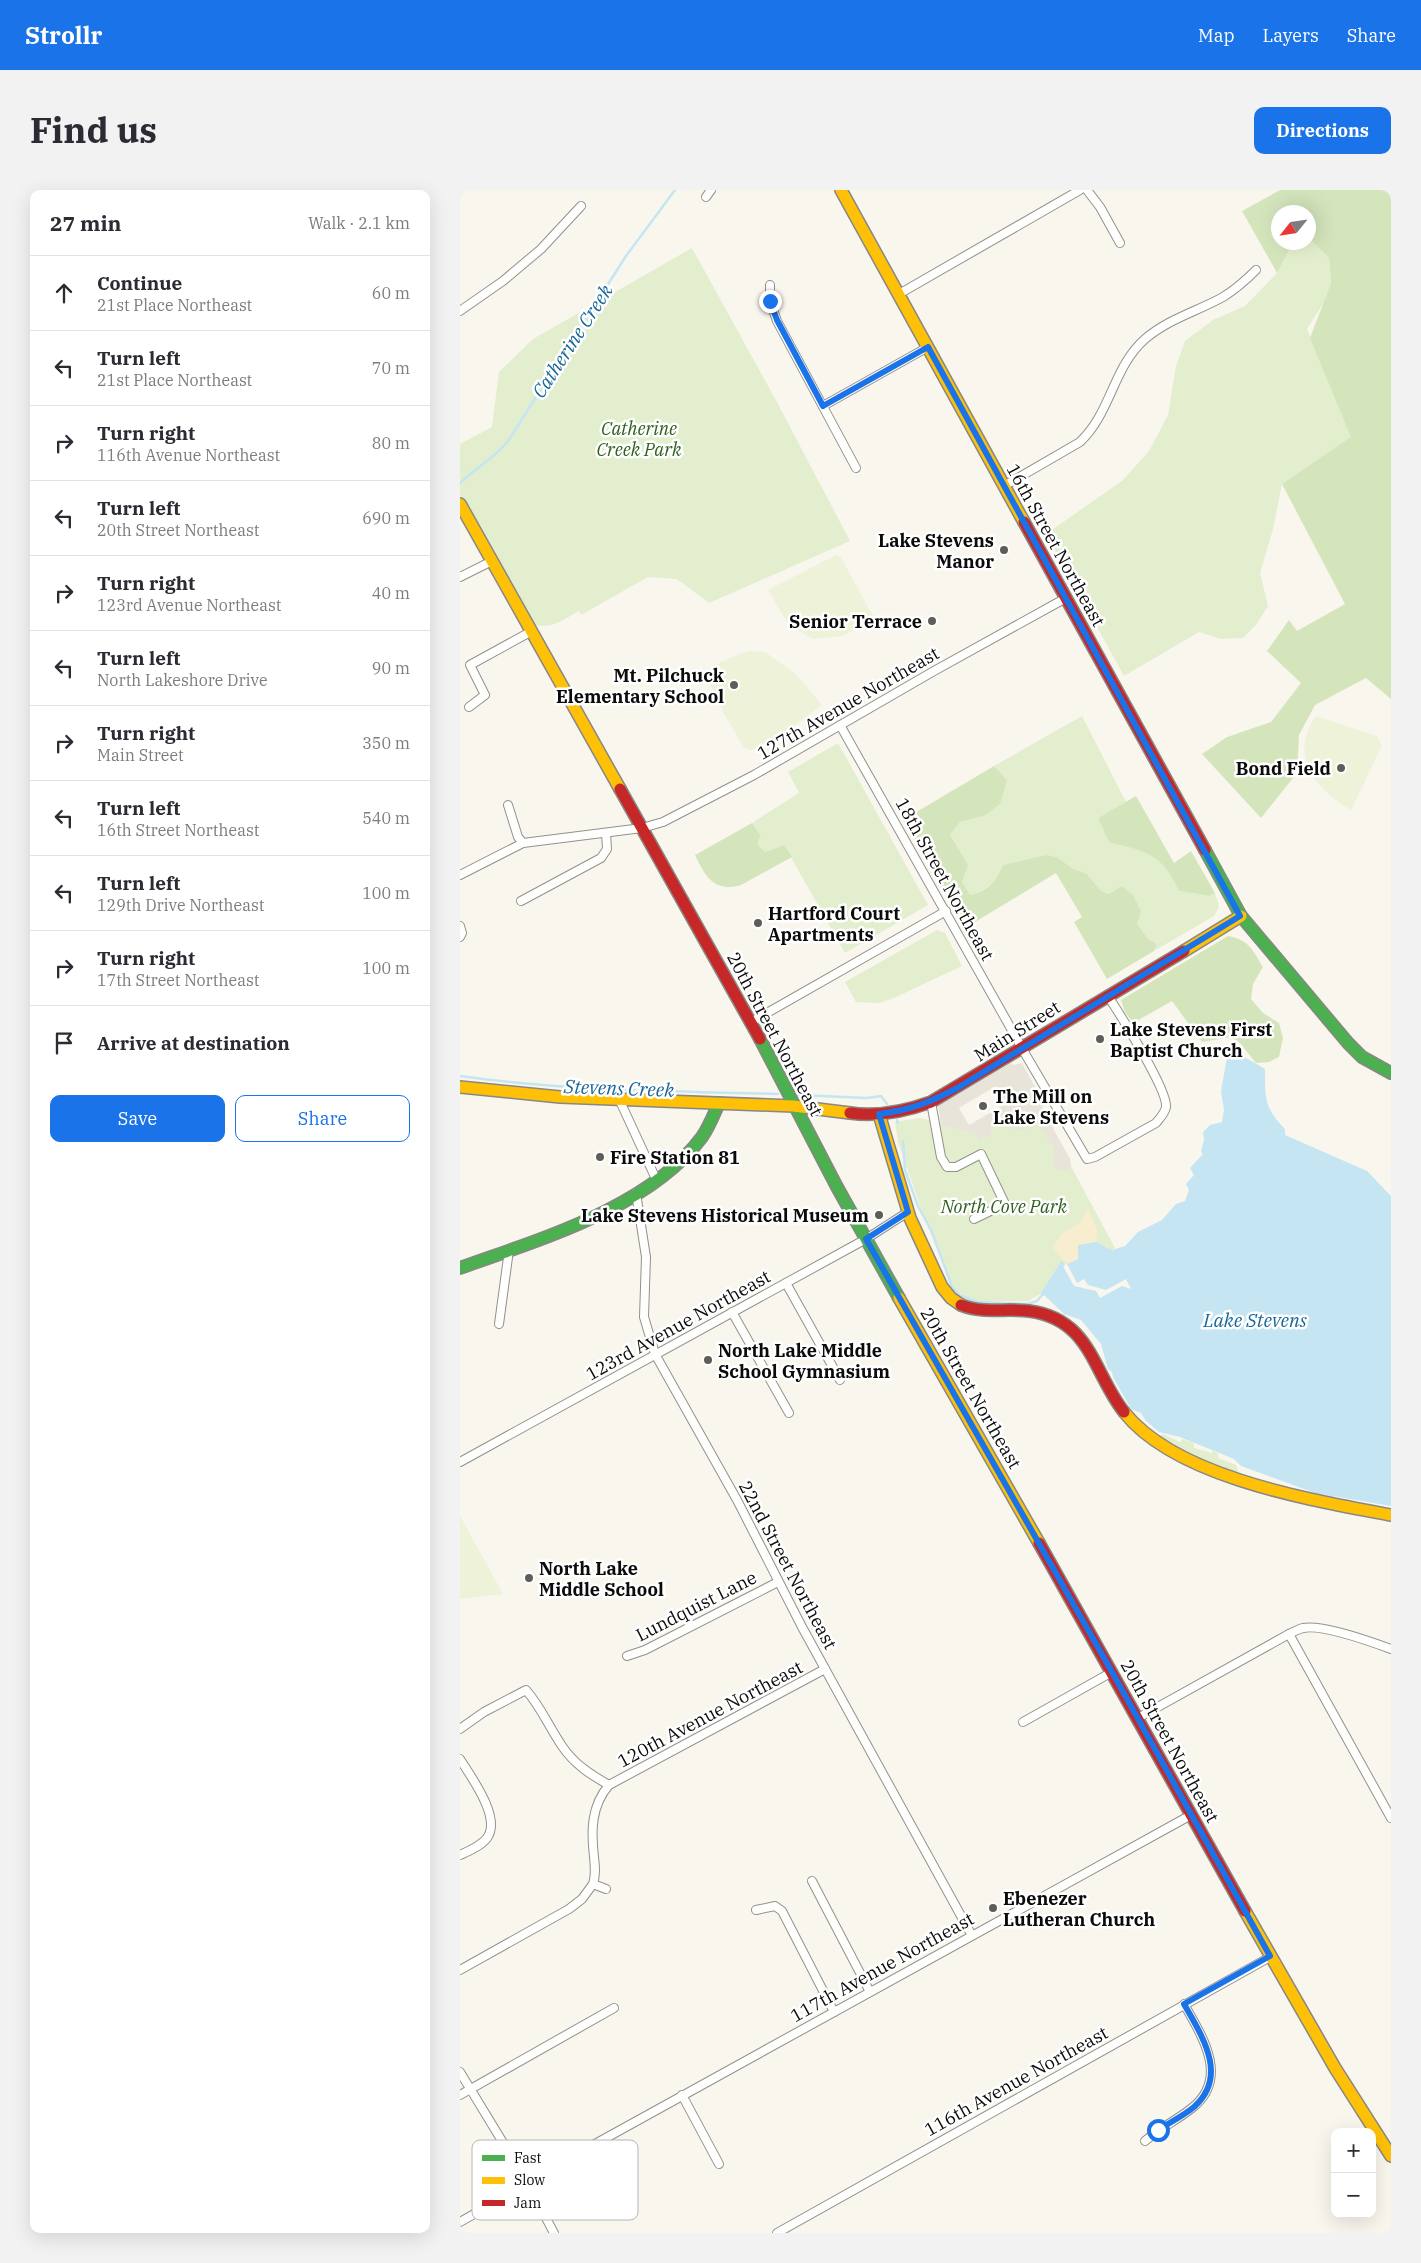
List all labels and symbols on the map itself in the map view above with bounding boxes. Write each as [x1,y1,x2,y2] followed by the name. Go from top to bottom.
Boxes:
[1271,205,1316,250] north arrow
[526,279,618,402] water label: Catherine Creek
[759,290,782,313] route end
[596,417,682,461] park label: Catherine Creek Park
[1002,460,1110,630] street label: 16th Street Northeast
[878,529,994,573] place label: Lake Stevens Manor
[998,544,1010,556] marker: Lake Stevens Manor
[789,610,922,633] place label: Senior Terrace
[926,615,938,627] marker: Senior Terrace
[753,642,943,764] street label: 127th Avenue Northeast
[556,664,725,708] place label: Mt. Pilchuck Elementary School
[728,679,740,691] marker: Mt. Pilchuck Elementary School
[1236,757,1331,780] place label: Bond Field
[1335,762,1347,774] marker: Bond Field
[891,794,999,964] street label: 18th Street Northeast
[768,902,900,946] place label: Hartford Court Apartments
[752,917,764,929] marker: Hartford Court Apartments
[722,948,828,1120] street label: 20th Street Northeast
[970,995,1064,1067] street label: Main Street
[1110,1018,1272,1062] place label: Lake Stevens First Baptist Church
[1094,1033,1106,1045] marker: Lake Stevens First Baptist Church
[562,1074,676,1102] water label: Stevens Creek
[993,1085,1109,1129] place label: The Mill on Lake Stevens
[977,1100,989,1112] marker: The Mill on Lake Stevens
[610,1146,740,1169] place label: Fire Station 81
[594,1151,606,1163] marker: Fire Station 81
[940,1195,1068,1218] park label: North Cove Park
[581,1204,870,1227] place label: Lake Stevens Historical Museum
[873,1209,885,1221] marker: Lake Stevens Historical Museum
[582,1265,774,1385] street label: 123rd Avenue Northeast
[915,1303,1027,1473] street label: 20th Street Northeast
[1202,1308,1307,1332] water label: Lake Stevens
[718,1339,890,1383] place label: North Lake Middle School Gymnasium
[702,1354,714,1366] marker: North Lake Middle School Gymnasium
[734,1477,842,1653] street label: 22nd Street Northeast
[539,1557,664,1601] place label: North Lake Middle School
[632,1566,760,1646] street label: Lundquist Lane
[523,1572,535,1584] marker: North Lake Middle School
[614,1655,806,1773] street label: 120th Avenue Northeast
[1116,1656,1224,1826] street label: 20th Street Northeast
[1003,1887,1155,1931] place label: Ebenezer Lutheran Church
[987,1902,999,1914] marker: Ebenezer Lutheran Church
[786,1907,978,2027] street label: 117th Avenue Northeast
[920,2021,1112,2141] street label: 116th Avenue Northeast
[1147,2119,1170,2142] route start
[472,2140,638,2220] legend
[514,2149,542,2167] text: Fast
[514,2171,545,2189] text: Slow
[514,2194,541,2212] text: Jam

